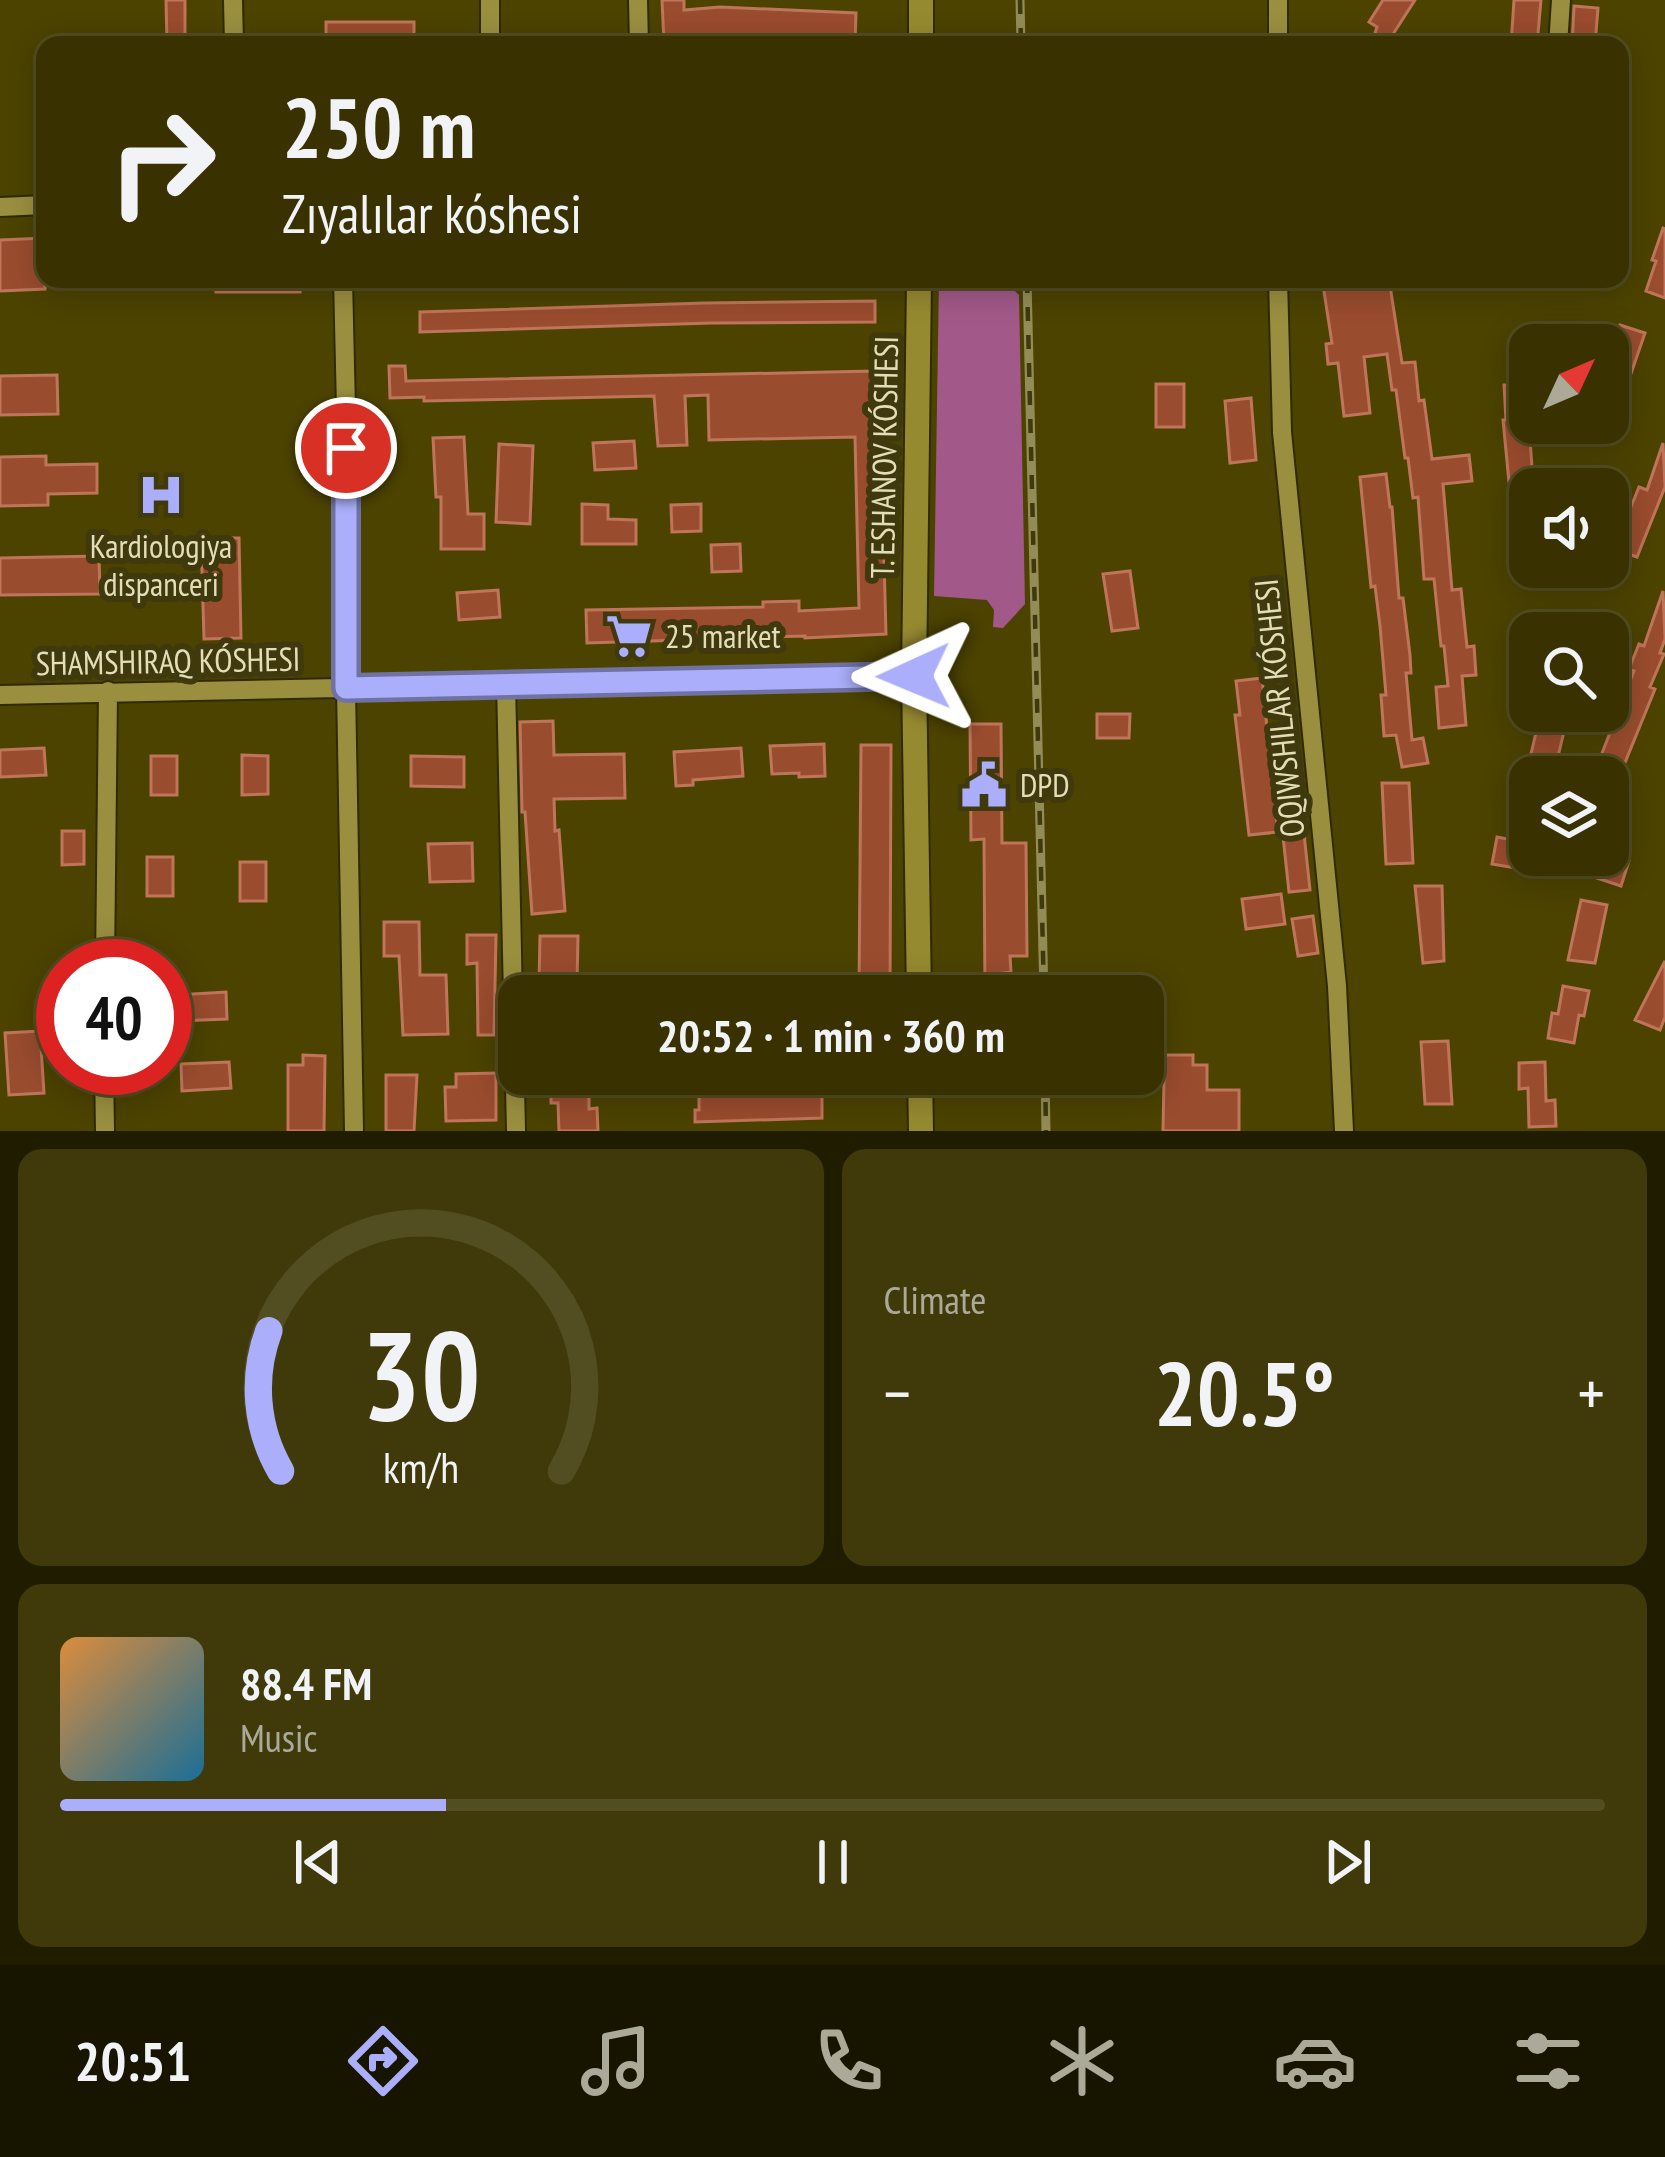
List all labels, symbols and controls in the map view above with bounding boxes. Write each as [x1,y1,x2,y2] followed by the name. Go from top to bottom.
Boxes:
[282,72,475,181] text: 250 m
[84,84,240,240] icon: right
[282,178,582,248] text: Zıyalılar kóshesi
[1509,324,1629,444] north arrow
[1509,324,1629,876] map controls
[860,335,907,579] street label: T. ESHANOV KÓSHESI
[295,397,397,499] pin
[313,415,379,481] icon: arrive
[1509,468,1629,588] button: sound
[136,470,186,520] hospital icon: Kardiologiya dispanceri
[90,524,232,605] place label: Kardiologiya dispanceri
[1244,577,1313,839] street label: OQIWSHILAR KÓSHESI
[604,611,654,661] supermarket icon: 25 market
[1509,612,1629,732] button: search
[851,613,977,739] position arrow
[665,614,781,657] place label: 25 market
[35,637,301,684] street label: SHAMSHIRAQ KÓSHESI
[1509,756,1629,876] button: layers
[959,760,1009,810] public building icon: DPD
[1020,763,1070,806] place label: DPD
[36,939,192,1095] speed limit sign: 40
[657,1006,1005,1064] text: 20:52 · 1 min · 360 m
[884,1274,986,1325] text: Climate
[361,1293,480,1454] text: 30
[1154,1334,1335,1451] text: 20.5°
[884,1350,911,1435] text: −
[1578,1350,1605,1435] text: +
[383,1438,459,1494] text: km/h
[240,1654,372,1712] text: 88.4 FM
[240,1712,317,1763] text: Music
[285,1829,351,1895] icon: previous
[800,1829,866,1895] icon: pause
[1315,1829,1381,1895] icon: next
[341,2019,425,2103] icon: directions
[574,2019,658,2103] icon: music
[807,2019,891,2103] icon: phone
[1040,2019,1124,2103] icon: climate
[1273,2019,1357,2103] icon: car
[1506,2019,1590,2103] icon: filters
[75,2026,191,2096] text: 20:51

